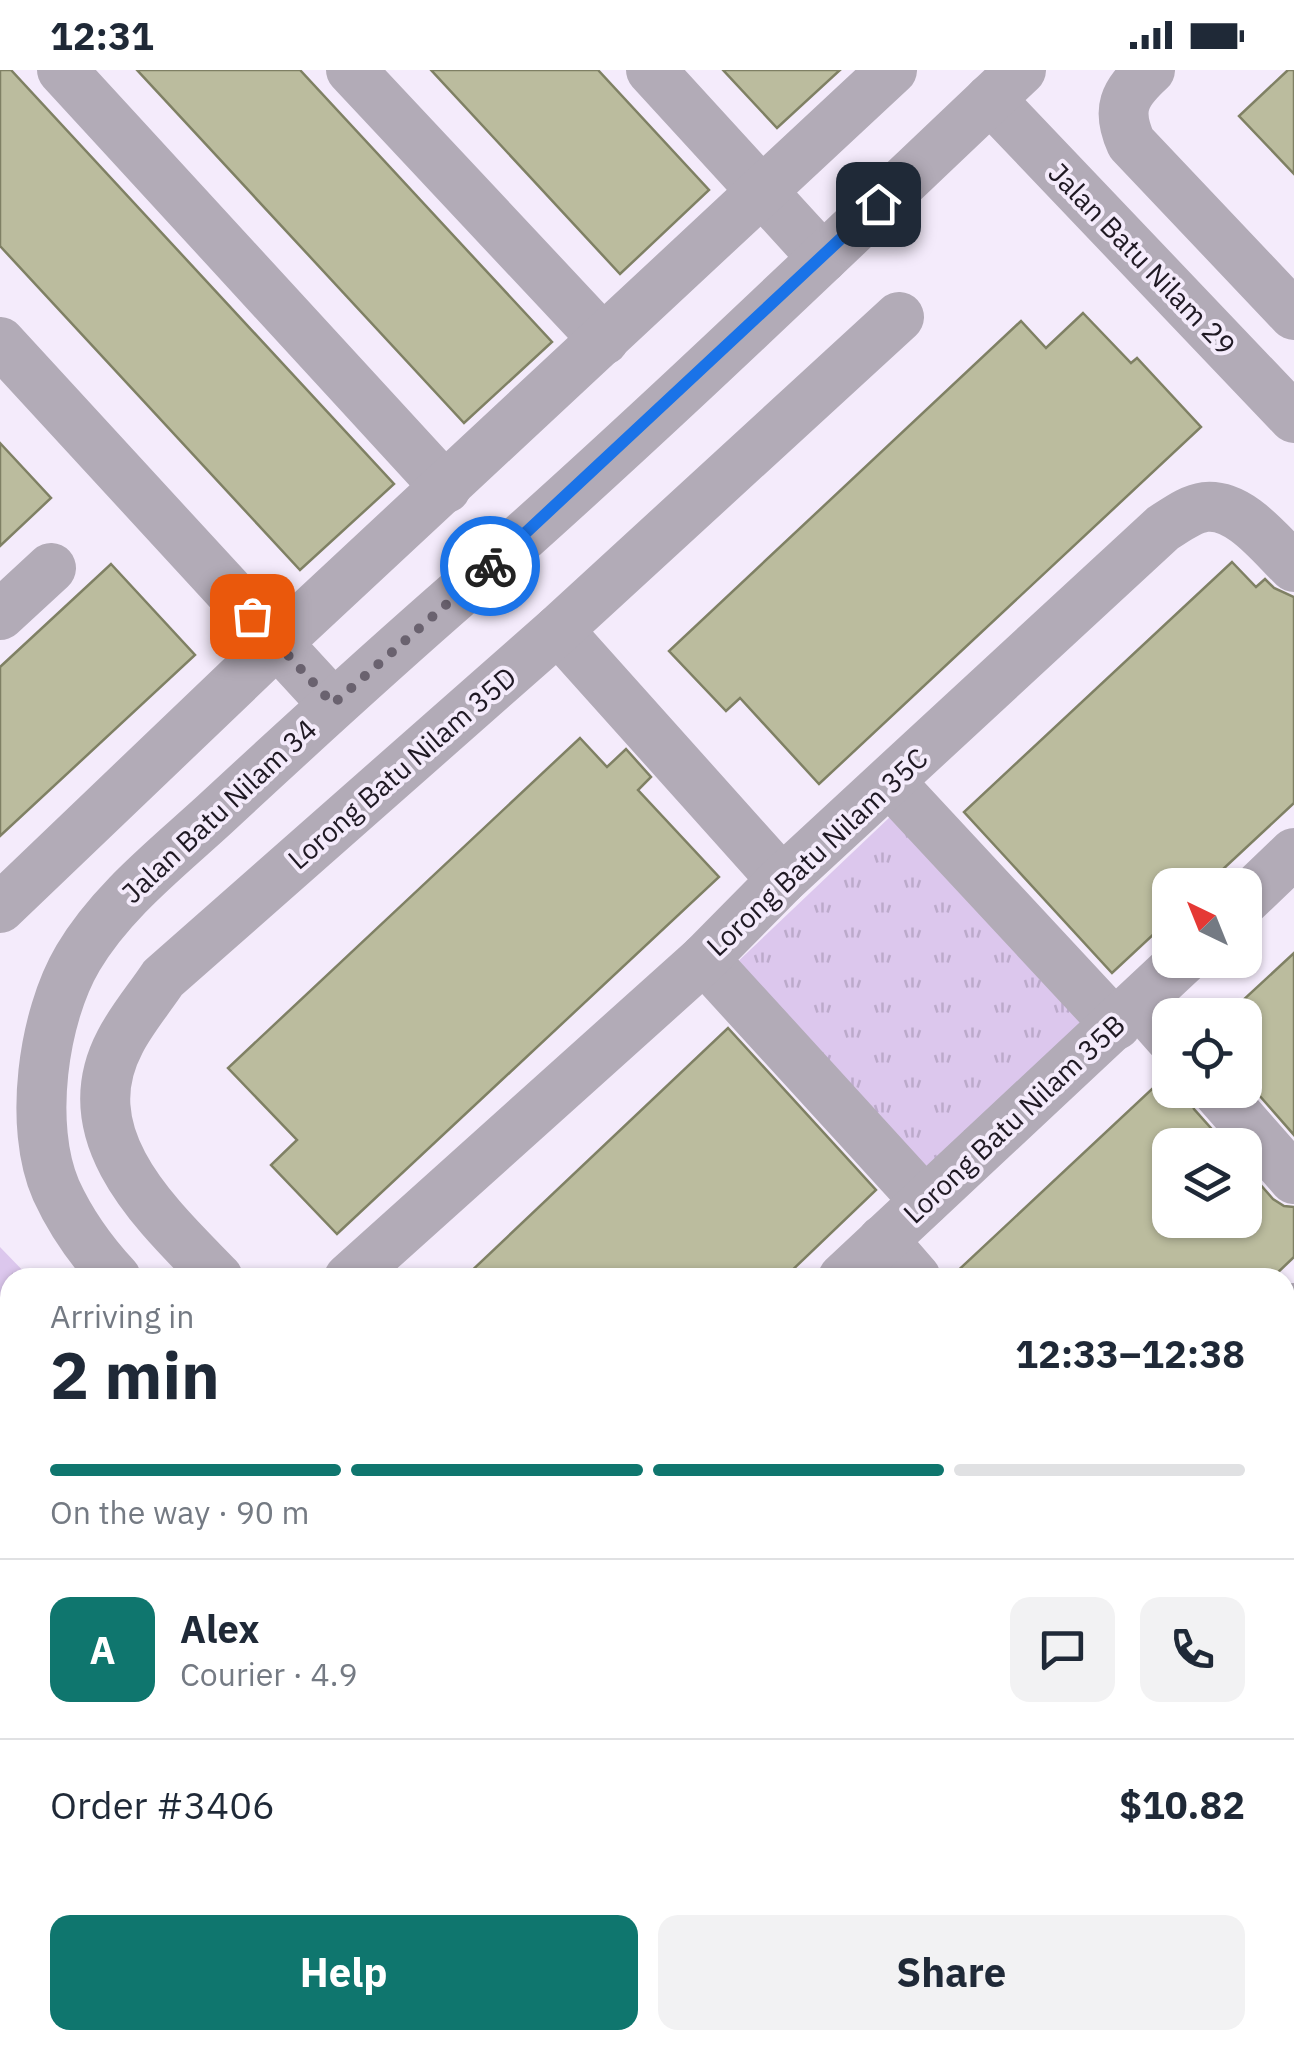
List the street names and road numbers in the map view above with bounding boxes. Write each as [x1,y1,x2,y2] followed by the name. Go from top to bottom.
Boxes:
[1041,154,1244,363] street label: Jalan Batu Nilam 29
[280,658,524,877] street label: Lorong Batu Nilam 35D
[113,711,324,911] street label: Jalan Batu Nilam 34
[698,739,935,964] street label: Lorong Batu Nilam 35C
[895,1006,1132,1231] street label: Lorong Batu Nilam 35B

